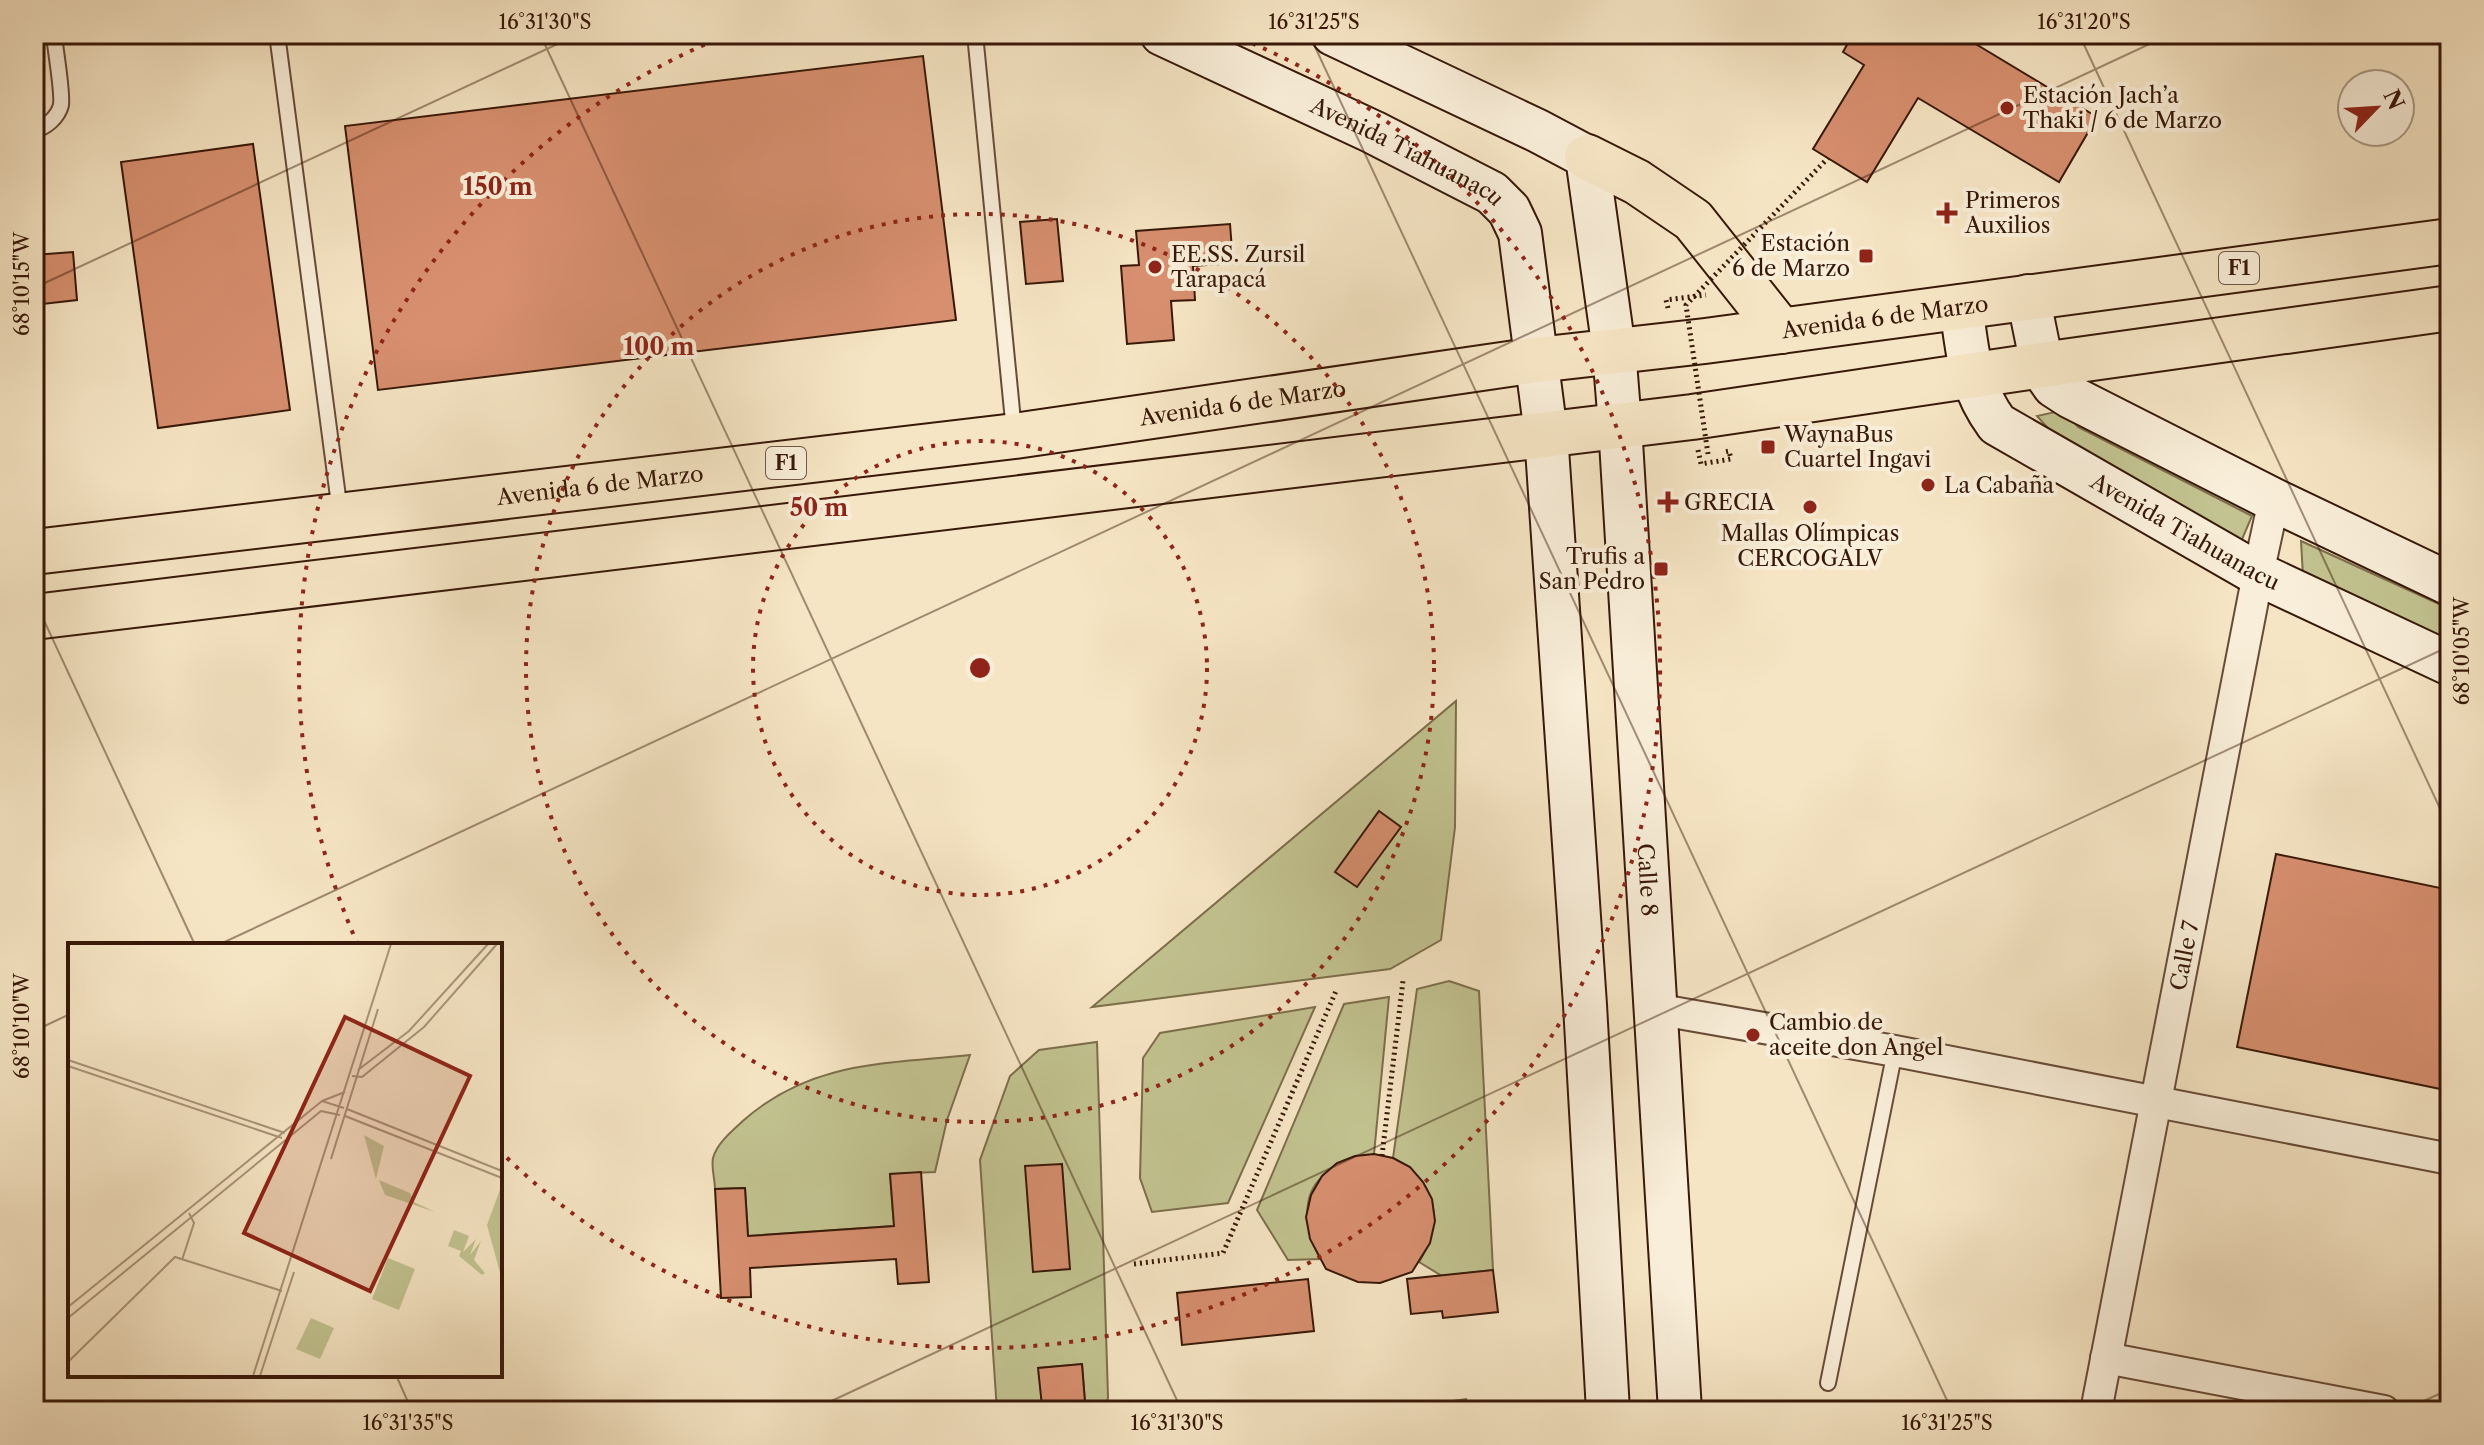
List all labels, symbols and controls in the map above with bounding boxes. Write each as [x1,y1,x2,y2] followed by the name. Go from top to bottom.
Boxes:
[499,10,591,34] text: 16°31'30"S
[1268,10,1360,34] text: 16°31'25"S
[2037,10,2131,34] text: 16°31'20"S
[2336,68,2416,148] north arrow
[2023,82,2222,134] place label: Estación Jach’a Thaki / 6 de Marzo
[2377,85,2410,114] text: N
[1305,91,1510,211] street label: Avenida Tiahuanacu
[1998,99,2016,117] marker: Estación Jach’a Thaki / 6 de Marzo
[463,172,533,201] text: 150 m
[1964,187,2060,239] place label: Primeros Auxilios
[1936,202,1958,224] marker: Primeros Auxilios
[1732,230,1850,282] place label: Estación 6 de Marzo
[10,231,34,336] text: 68°10'15"W
[1171,241,1306,293] place label: EE.SS. Zursil Tarapacá
[1857,247,1875,265] marker: Estación 6 de Marzo
[2219,252,2259,284] road number: F1
[1146,258,1164,276] marker: EE.SS. Zursil Tarapacá
[1779,290,1990,345] street label: Avenida 6 de Marzo
[623,332,695,361] text: 100 m
[1137,375,1348,432] street label: Avenida 6 de Marzo
[1783,421,1931,473] place label: WaynaBus Cuartel Ingavi
[1759,438,1777,456] marker: WaynaBus Cuartel Ingavi
[766,447,806,479] road number: F1
[494,460,705,511] street label: Avenida 6 de Marzo
[2085,467,2284,596] street label: Avenida Tiahuanacu
[1944,472,2055,499] place label: La Cabaña
[1919,476,1937,494] marker: La Cabaña
[1684,489,1775,516] place label: GRECIA
[790,493,848,522] text: 50 m
[1659,493,1677,511] marker: GRECIA
[1801,498,1819,516] marker: Mallas Olímpicas CERCOGALV
[1721,520,1899,572] place label: Mallas Olímpicas CERCOGALV
[1539,543,1645,595] place label: Trufis a San Pedro
[1652,560,1670,578] marker: Trufis a San Pedro
[2450,596,2474,705] text: 68°10'05"W
[966,654,994,682] centre of rings
[1631,843,1663,917] street label: Calle 8
[2165,918,2205,993] street label: Calle 7
[68,943,502,1377] inset map
[10,972,34,1079] text: 68°10'10"W
[1769,1009,1944,1061] place label: Cambio de aceite don Angel
[1744,1026,1762,1044] marker: Cambio de aceite don Angel
[362,1411,454,1435] text: 16°31'35"S
[1131,1411,1223,1435] text: 16°31'30"S
[1901,1411,1993,1435] text: 16°31'25"S

